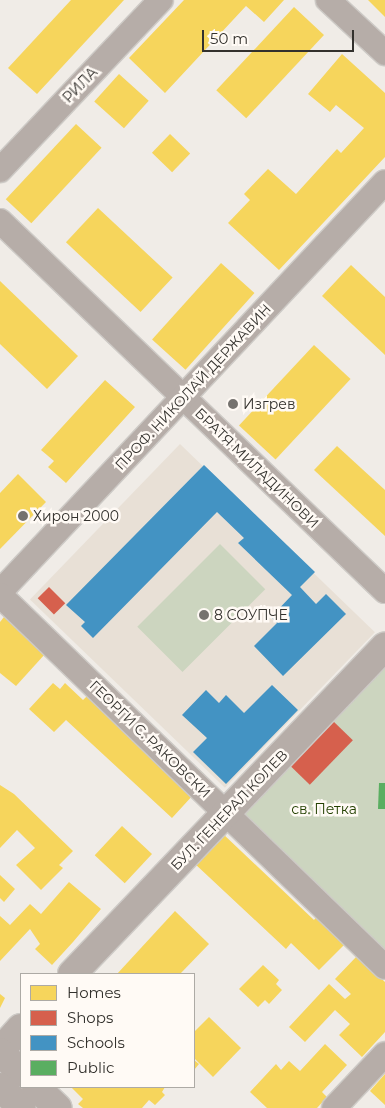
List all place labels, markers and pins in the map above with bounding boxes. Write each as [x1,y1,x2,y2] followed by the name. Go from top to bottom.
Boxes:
[243,396,295,412] place label: Изгрев
[227,398,239,410] marker: Изгрев
[33,508,119,524] place label: Хирон 2000
[17,510,29,522] marker: Хирон 2000
[214,607,288,623] place label: 8 СОУПЧЕ
[198,609,210,621] marker: 8 СОУПЧЕ

